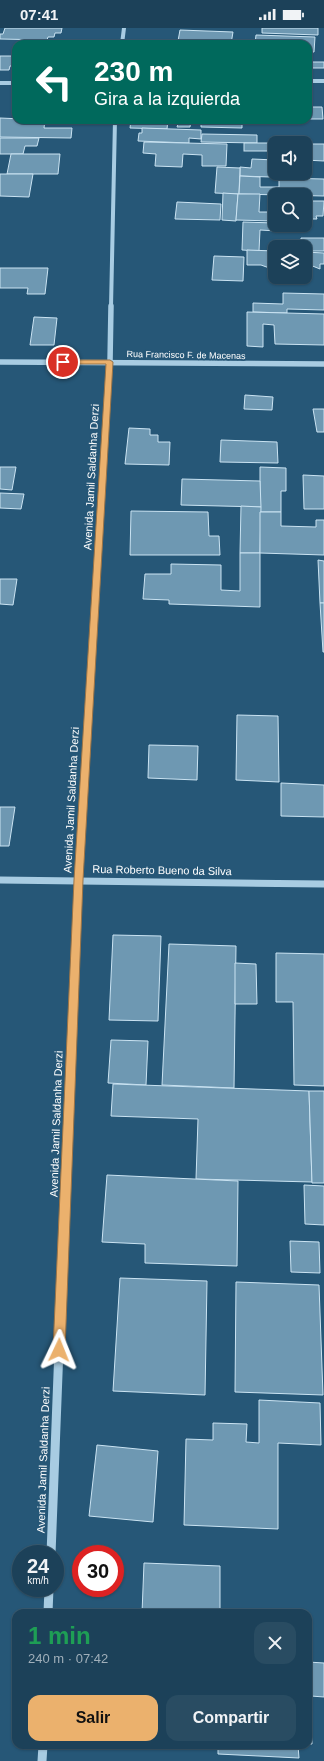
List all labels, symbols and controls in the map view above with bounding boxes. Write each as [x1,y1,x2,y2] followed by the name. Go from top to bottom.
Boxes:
[20,6,58,23] text: 07:41
[28,56,80,108] icon: left
[94,56,173,87] text: 230 m
[94,89,240,109] text: Gira a la izquierda
[268,136,312,284] map controls
[268,136,312,180] button: sound
[268,188,312,232] button: search
[268,240,312,284] button: layers
[46,345,80,379] pin
[126,349,246,361] street label: Rua Francisco F. de Macenas
[52,351,74,373] icon: arrive
[81,404,101,550] street label: Avenida Jamil Saldanha Derzi
[61,727,81,873] street label: Avenida Jamil Saldanha Derzi
[92,863,233,877] street label: Rua Roberto Bueno da Silva
[47,1051,65,1197] street label: Avenida Jamil Saldanha Derzi
[38,1329,80,1371] position arrow
[34,1387,52,1533] street label: Avenida Jamil Saldanha Derzi
[72,1545,124,1597] speed limit sign: 30
[27,1555,49,1577] text: 24
[27,1575,49,1586] text: km/h
[28,1622,91,1649] text: 1 min
[254,1622,296,1664] button: close
[28,1651,108,1666] text: 240 m · 07:42
[28,1695,158,1741] button: Salir
[166,1695,296,1741] button: Compartir

